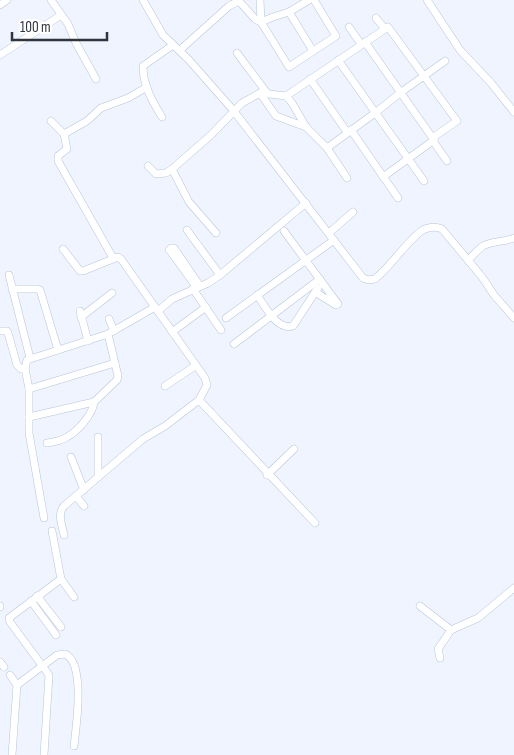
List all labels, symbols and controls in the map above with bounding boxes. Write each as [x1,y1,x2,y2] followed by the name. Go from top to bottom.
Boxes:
[12,10,108,42] scale bar
[20,18,51,37] text: 100 m

